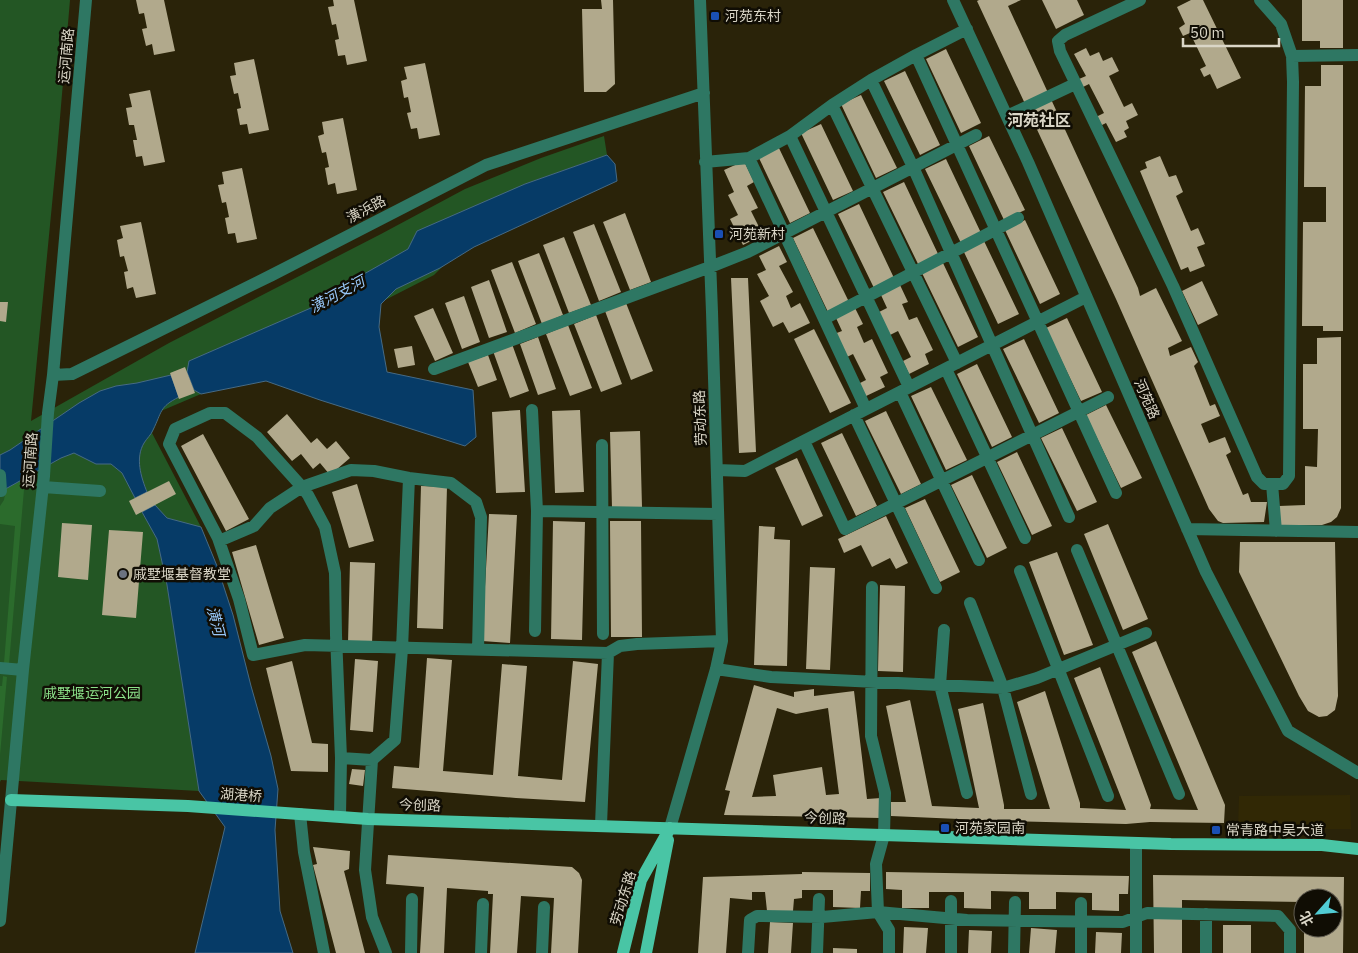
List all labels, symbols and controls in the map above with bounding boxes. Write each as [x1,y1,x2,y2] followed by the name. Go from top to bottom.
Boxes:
[725,7,781,25] place label: 河苑东村
[709,10,721,22] marker: 河苑东村
[1183,15,1279,47] scale bar
[1190,23,1225,42] text: 50 m
[55,27,77,85] street label: 运河南路
[1007,110,1071,130] district label: 河苑社区
[343,191,389,227] street label: 潢浜路
[729,225,785,243] place label: 河苑新村
[713,228,725,240] marker: 河苑新村
[306,270,371,316] water label: 潢河支河
[1130,376,1164,422] street label: 河苑路
[690,390,710,446] street label: 劳动东路
[19,431,41,489] street label: 运河南路
[133,565,231,583] place label: 戚墅堰基督教堂
[117,568,129,580] marker: 戚墅堰基督教堂
[203,604,230,641] water label: 潢河
[43,684,141,702] park label: 戚墅堰运河公园
[219,785,263,805] street label: 湖港桥
[399,795,441,815] street label: 今创路
[804,808,846,828] street label: 今创路
[955,819,1025,837] place label: 河苑家园南
[1226,821,1324,839] place label: 常青路中吴大道
[939,822,951,834] marker: 河苑家园南
[1210,824,1222,836] marker: 常青路中吴大道
[606,869,640,927] street label: 劳动东路
[1293,888,1343,938] north arrow
[1295,909,1318,929] text: 北

